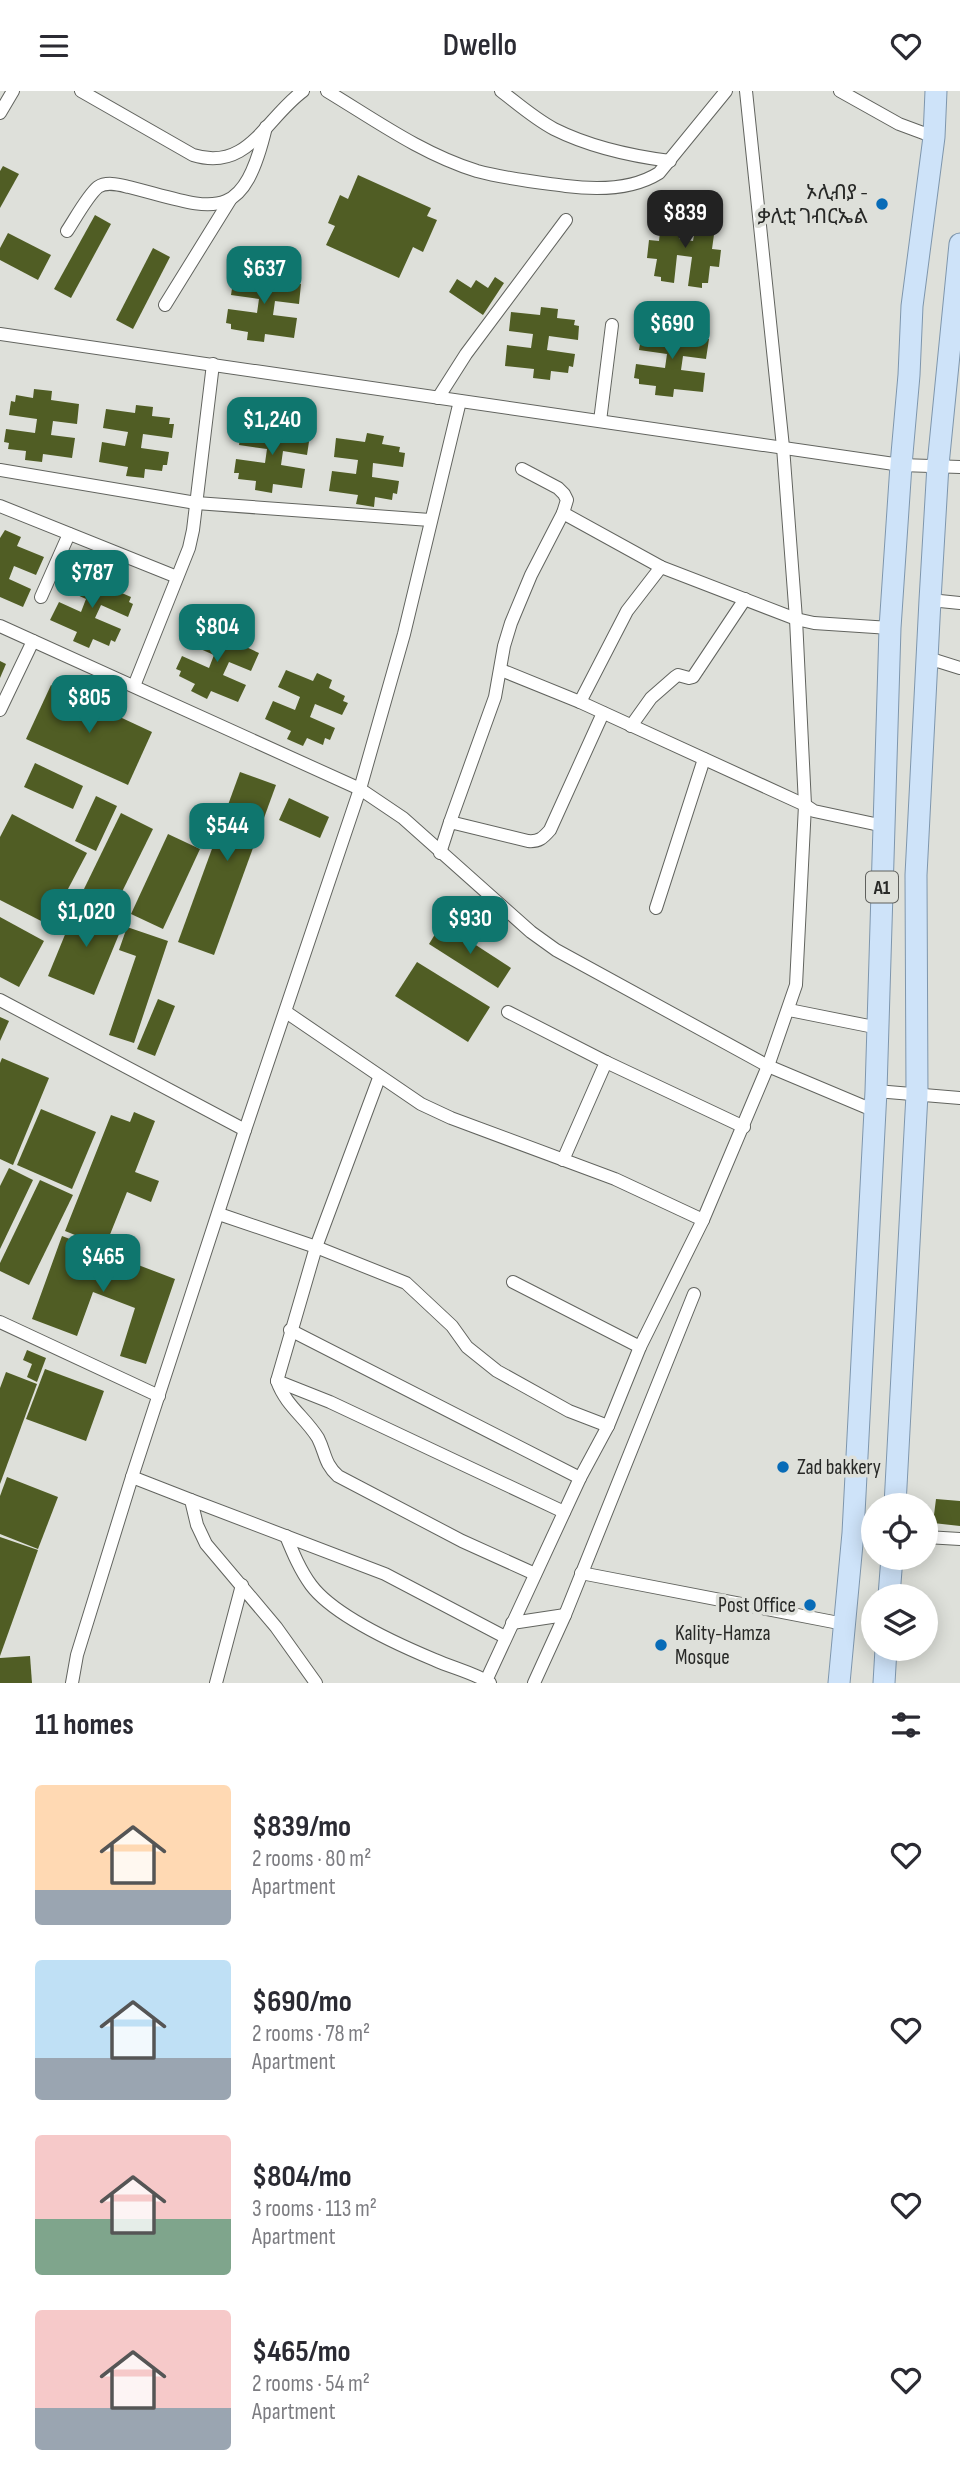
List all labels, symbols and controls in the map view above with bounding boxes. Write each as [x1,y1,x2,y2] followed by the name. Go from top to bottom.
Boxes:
[443,26,517,65] text: Dwello
[35,27,73,65] icon: menu
[887,27,925,65] icon: heart
[757,180,868,229] place label: ኦሊብያ - ቃሊቲ ገብርኤል
[644,191,726,250] pin: $839
[874,196,890,212] marker: ኦሊብያ - ቃሊቲ ገብርኤል
[663,199,707,227] text: $839
[223,247,305,306] pin: $637
[243,255,285,283] text: $637
[631,301,713,361] pin: $690
[650,310,694,338] text: $690
[215,397,329,457] pin: $1,240
[243,406,301,434] text: $1,240
[51,551,133,610] pin: $787
[71,559,113,587] text: $787
[176,605,258,664] pin: $804
[195,613,239,641] text: $804
[48,675,130,735] pin: $805
[67,684,111,712] text: $805
[186,803,268,863] pin: $544
[205,812,249,840] text: $544
[866,871,898,902] road number: A1
[29,889,143,949] pin: $1,020
[429,897,511,956] pin: $930
[57,898,115,926] text: $1,020
[448,905,492,933] text: $930
[62,1235,144,1294] pin: $465
[81,1243,125,1271] text: $465
[797,1455,881,1480] place label: Zad bakkery
[775,1459,791,1475] marker: Zad bakkery
[861,1493,938,1661] map controls
[861,1493,938,1570] button: locate
[861,1584,938,1661] button: layers
[718,1593,796,1618] place label: Post Office
[802,1597,818,1613] marker: Post Office
[675,1621,771,1670] place label: Kality-Hamza Mosque
[653,1637,669,1653] marker: Kality-Hamza Mosque
[887,1706,925,1744] icon: filters
[35,1707,134,1743] text: 11 homes
[252,1809,351,1845] text: $839/mo
[91,1813,175,1897] icon: home
[887,1836,925,1874] icon: heart
[252,1845,371,1873] text: 2 rooms · 80 m²
[252,1873,336,1901] text: Apartment
[252,1984,352,2020] text: $690/mo
[91,1988,175,2072] icon: home
[887,2011,925,2049] icon: heart
[252,2020,370,2048] text: 2 rooms · 78 m²
[252,2048,336,2076] text: Apartment
[252,2159,352,2195] text: $804/mo
[91,2163,175,2247] icon: home
[887,2186,925,2224] icon: heart
[252,2195,377,2223] text: 3 rooms · 113 m²
[252,2223,336,2251] text: Apartment
[252,2334,351,2370] text: $465/mo
[91,2338,175,2422] icon: home
[887,2361,925,2399] icon: heart
[252,2370,370,2398] text: 2 rooms · 54 m²
[252,2398,336,2426] text: Apartment

